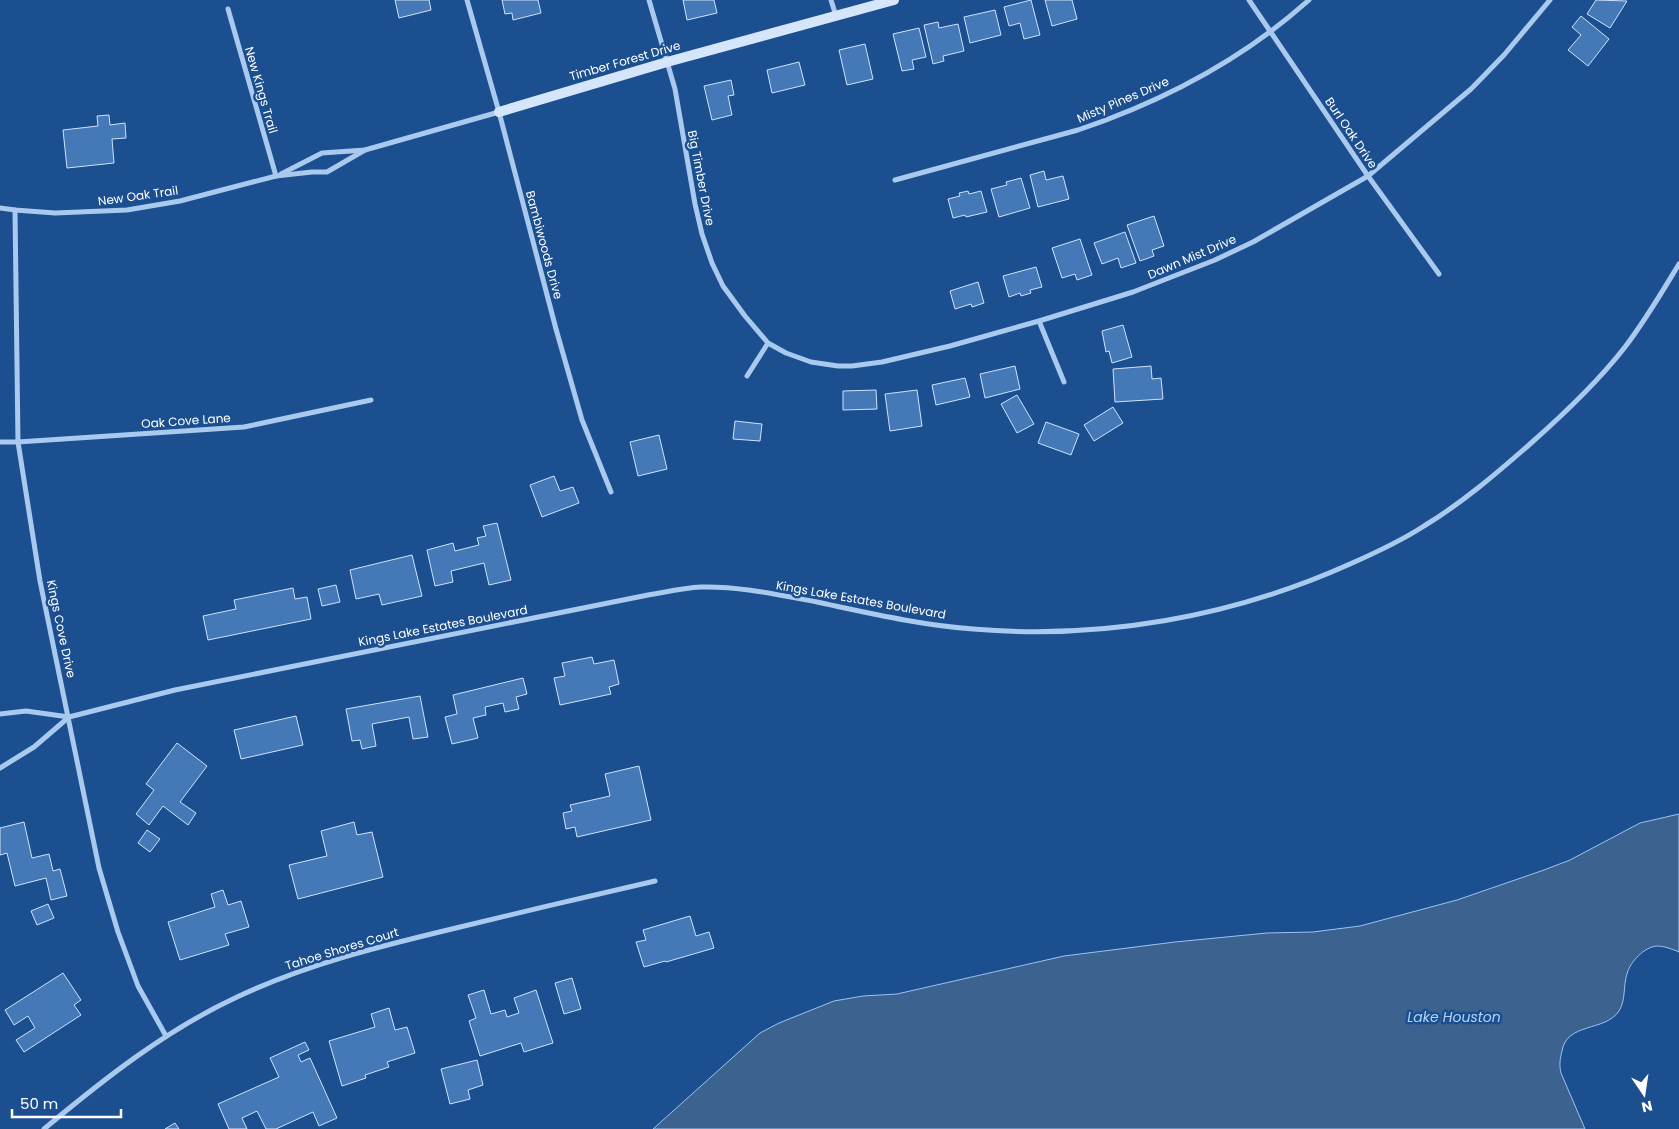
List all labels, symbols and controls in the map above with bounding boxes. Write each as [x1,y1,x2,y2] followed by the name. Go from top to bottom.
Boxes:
[567,37,682,84] street label: Timber Forest Drive
[241,45,282,135] street label: New Kings Trail
[1074,72,1171,127] street label: Misty Pines Drive
[1321,94,1382,172] street label: Burl Oak Drive
[684,129,719,227] street label: Big Timber Drive
[97,181,179,210] street label: New Oak Trail
[522,189,567,301] street label: Bambiwoods Drive
[1145,230,1239,283] street label: Dawn Mist Drive
[141,409,231,432] street label: Oak Cove Lane
[775,576,947,623] street label: Kings Lake Estates Boulevard
[43,578,80,679] street label: Kings Cove Drive
[357,601,529,650] street label: Kings Lake Estates Boulevard
[283,923,401,974] street label: Tahoe Shores Court
[1407,1007,1501,1027] water label: Lake Houston
[1619,1069,1669,1119] north arrow
[12,1086,121,1118] scale bar
[20,1093,58,1114] text: 50 m
[1640,1096,1654,1118] text: N

